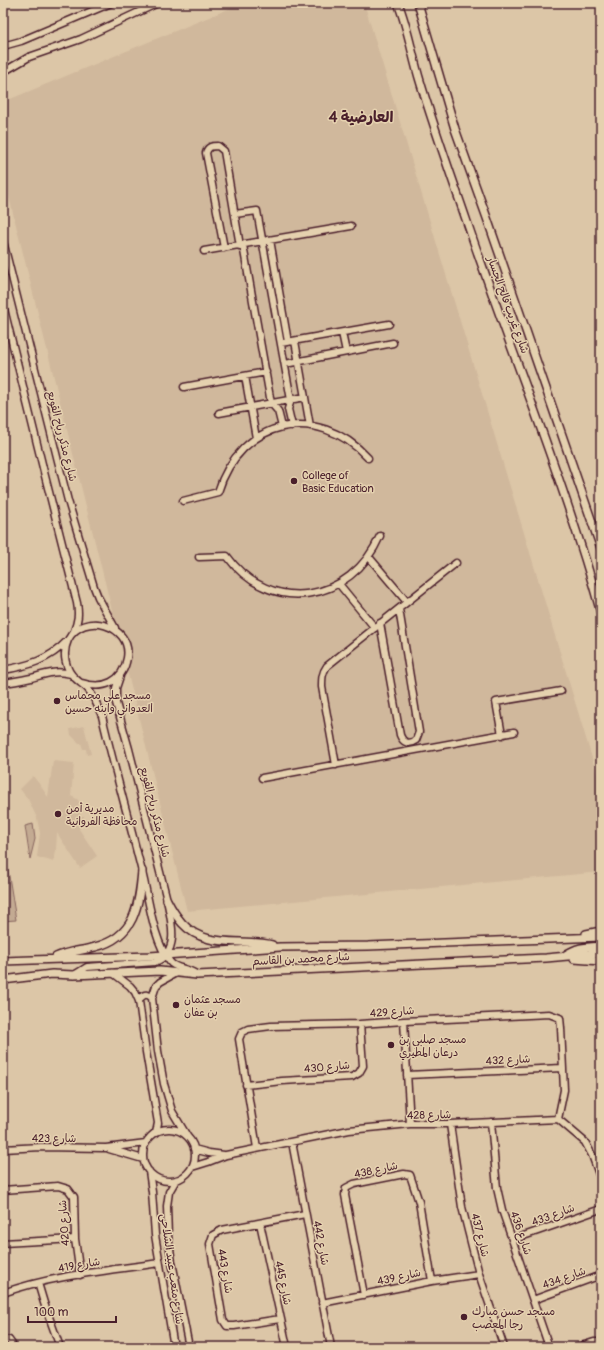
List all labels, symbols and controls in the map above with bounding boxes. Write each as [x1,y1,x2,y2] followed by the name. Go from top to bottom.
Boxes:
[329,108,393,127] district label: العارضية 4
[482,254,532,356] street label: شارع غريب فالح الجسار
[43,389,80,483] street label: شارع مذكر رباح القوبع
[302,469,374,495] place label: College of Basic Education
[289,476,299,486] marker: College of Basic Education
[65,689,153,719] place label: مسجد علي محماس العدواني وابنه حسين
[52,696,62,706] marker: مسجد علي محماس العدواني وابنه حسين
[136,765,173,859] street label: شارع مذكر رباح القوبع
[66,802,137,828] place label: مديرية أمن محافظة الفروانية
[53,809,63,819] marker: مديرية أمن محافظة الفروانية
[252,950,350,970] street label: شارع محمد بن القاسم
[184,993,241,1020] place label: مسجد عثمان بن عفان
[171,1000,181,1010] marker: مسجد عثمان بن عفان
[369,1004,415,1022] street label: شارع 429
[399,1033,466,1061] place label: مسجد صلبي بن درعان المطيري
[386,1040,396,1050] marker: مسجد صلبي بن درعان المطيري
[485,1052,531,1070] street label: شارع 432
[303,1059,351,1077] street label: شارع 430
[407,1108,451,1124] street label: شارع 428
[32,1132,76,1147] street label: شارع 423
[353,1159,399,1183] street label: شارع 438
[56,1199,74,1247] street label: شارع 420
[530,1201,577,1231] street label: شارع 433
[506,1210,534,1257] street label: شارع 436
[466,1212,492,1259] street label: شارع 437
[156,1213,186,1325] street label: شارع متعب عبيد الشلاحى
[308,1220,332,1267] street label: شارع 442
[213,1248,235,1295] street label: شارع 443
[57,1255,101,1277] street label: شارع 419
[270,1260,294,1307] street label: شارع 445
[541,1264,588,1294] street label: شارع 434
[376,1266,422,1290] street label: شارع 439
[28,1298,116,1324] scale bar
[34,1305,69,1320] text: 100 m
[472,1305,555,1332] place label: مسجد حسن مبارك رجا المعصب
[459,1312,469,1322] marker: مسجد حسن مبارك رجا المعصب

